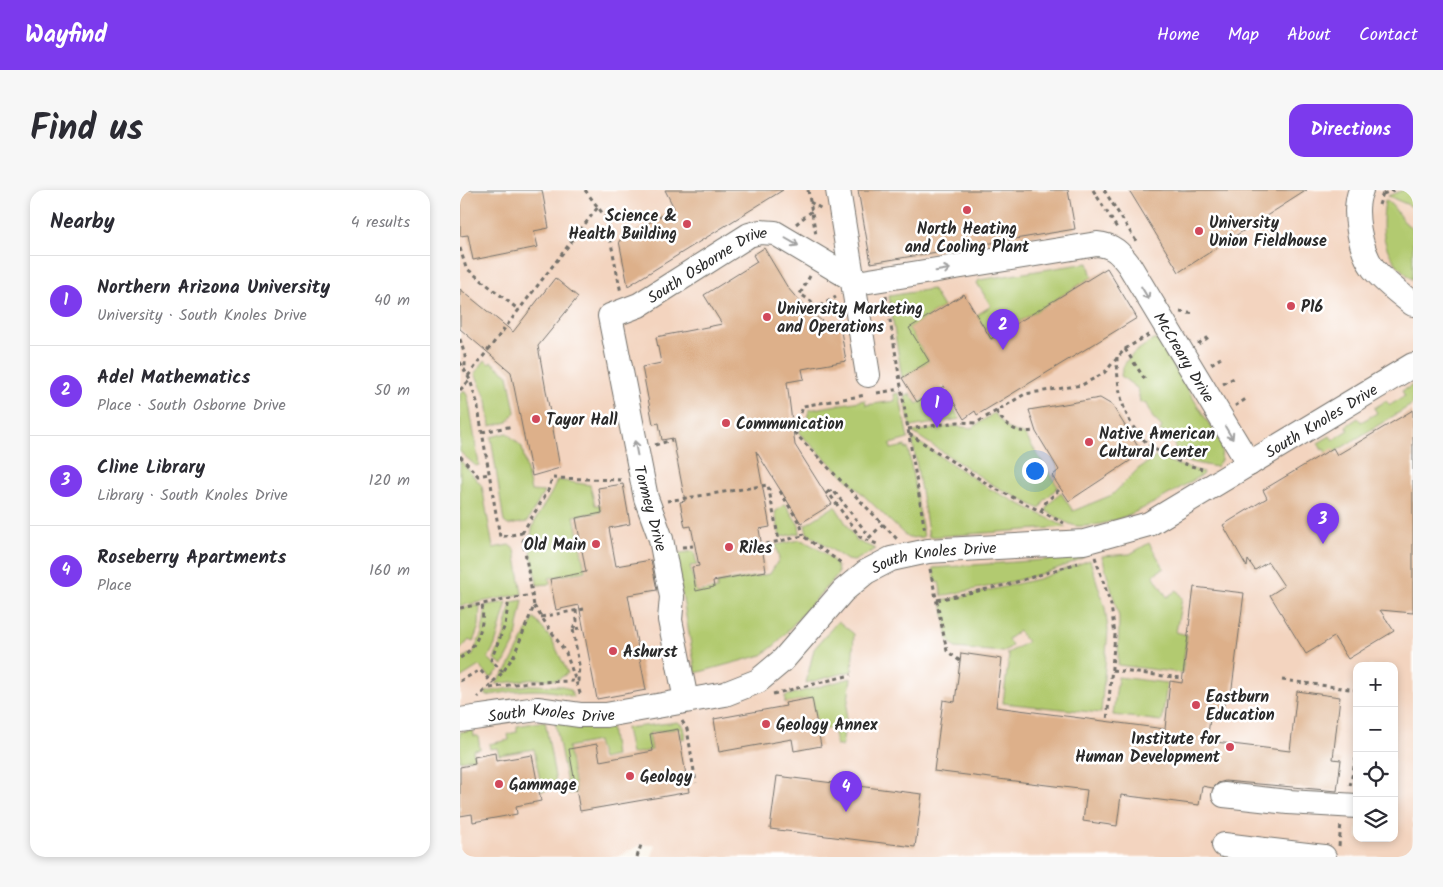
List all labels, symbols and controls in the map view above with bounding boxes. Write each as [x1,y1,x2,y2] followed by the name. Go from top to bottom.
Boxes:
[25,16,107,55] text: Wayfind
[1157,21,1200,50] text: Home
[1228,21,1259,50] text: Map
[1287,21,1331,50] text: About
[1359,21,1418,50] text: Contact
[30,102,143,158] text: Find us
[1289,104,1413,157] button: Directions
[568,204,677,247] place label: Science & Health Building
[961,204,973,216] marker: North Heating and Cooling Plant
[50,206,115,239] text: Nearby
[351,210,410,235] text: 4 results
[1209,211,1327,254] place label: University Union Fieldhouse
[905,217,1030,260] place label: North Heating and Cooling Plant
[681,218,693,230] marker: Science & Health Building
[643,221,768,311] street label: South Osborne Drive
[1193,225,1205,237] marker: University Union Fieldhouse
[784,237,798,247] one-way arrow
[934,264,950,274] one-way arrow
[97,273,330,303] text: Northern Arizona University
[1141,286,1151,300] one-way arrow
[64,288,68,313] text: 1
[374,288,410,313] text: 40 m
[1301,295,1324,320] place label: P16
[777,297,923,340] place label: University Marketing and Operations
[1285,300,1297,312] marker: P16
[97,303,307,328] text: University · South Knoles Drive
[1146,308,1220,408] street label: McCreary Drive
[987,309,1019,350] pin: 2
[761,311,773,323] marker: University Marketing and Operations
[97,363,250,393] text: Adel Mathematics
[61,378,71,403] text: 2
[374,378,410,403] text: 50 m
[1261,378,1383,465] street label: South Knoles Drive
[921,387,953,428] pin: 1
[97,393,286,418] text: Place · South Osborne Drive
[546,408,618,433] place label: Tayor Hall
[736,412,844,437] place label: Communication
[530,413,542,425] marker: Tayor Hall
[720,417,732,429] marker: Communication
[1099,422,1215,465] place label: Native American Cultural Center
[1224,425,1234,439] one-way arrow
[1083,436,1095,448] marker: Native American Cultural Center
[631,440,641,456] one-way arrow
[97,453,205,483] text: Cline Library
[1022,458,1048,484] your location
[626,462,673,554] street label: Tormey Drive
[62,468,70,493] text: 3
[369,468,410,493] text: 120 m
[97,483,288,508] text: Library · South Knoles Drive
[1307,503,1339,544] pin: 3
[524,533,586,558] place label: Old Main
[739,536,773,561] place label: Riles
[867,536,997,581] street label: South Knoles Drive
[590,538,602,550] marker: Old Main
[723,541,735,553] marker: Riles
[97,543,286,573] text: Roseberry Apartments
[62,558,70,583] text: 4
[369,558,410,583] text: 160 m
[97,573,131,598] text: Place
[623,640,679,665] place label: Ashurst
[607,645,619,657] marker: Ashurst
[1353,662,1398,842] map controls
[1353,662,1398,707] button: +
[1206,685,1275,728] place label: Eastburn Education
[486,697,617,730] street label: South Knoles Drive
[1190,699,1202,711] marker: Eastburn Education
[1353,707,1398,752] button: −
[776,713,878,738] place label: Geology Annex
[760,718,772,730] marker: Geology Annex
[1075,727,1221,770] place label: Institute for Human Development
[1224,741,1236,753] marker: Institute for Human Development
[1353,752,1398,797] button: locate
[640,765,693,790] place label: Geology
[624,770,636,782] marker: Geology
[830,771,862,812] pin: 4
[509,773,577,798] place label: Gammage
[493,778,505,790] marker: Gammage
[1353,797,1398,842] button: layers

